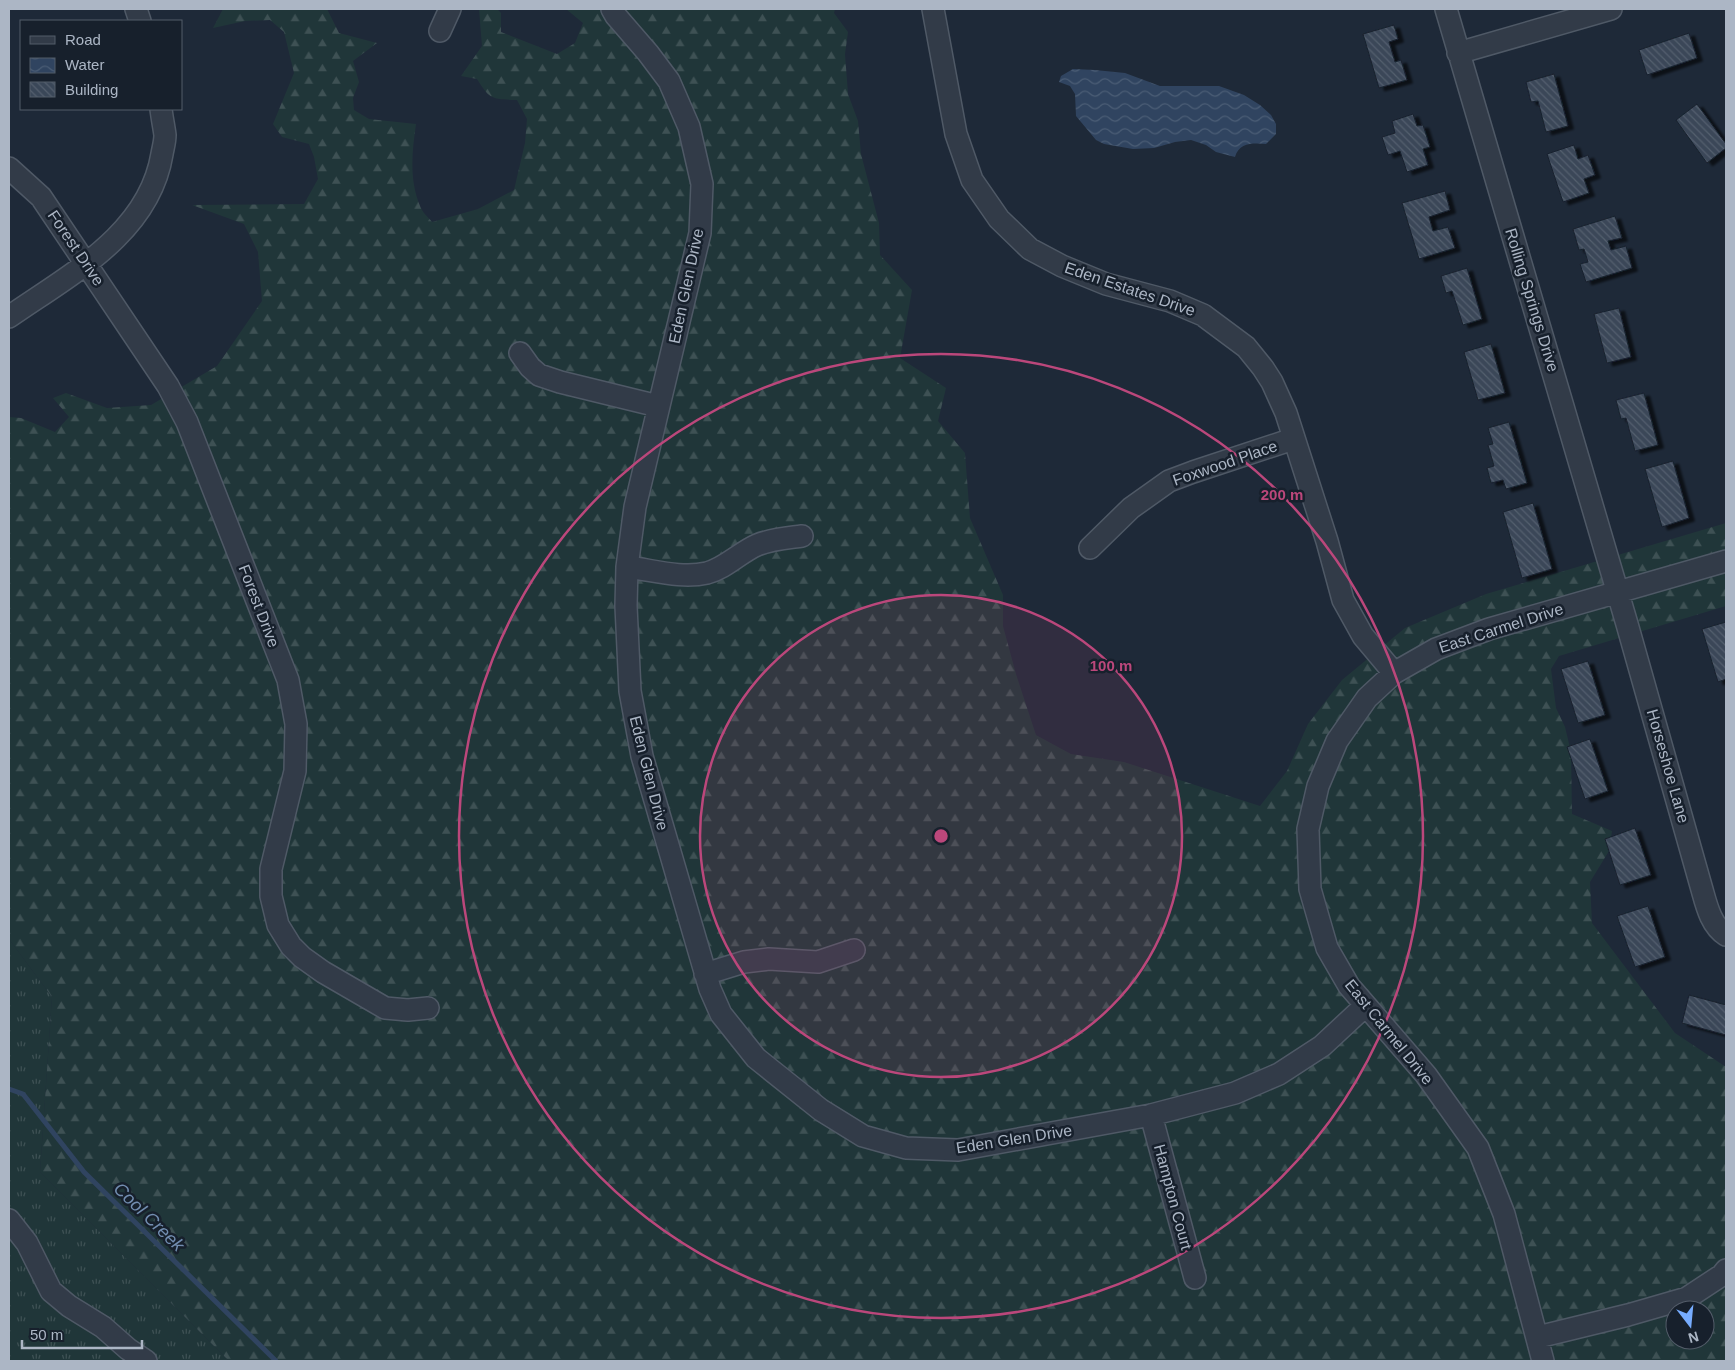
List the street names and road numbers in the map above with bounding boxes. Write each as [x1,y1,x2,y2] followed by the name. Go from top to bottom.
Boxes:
[45,207,107,289] street label: Forest Drive
[1502,226,1562,374] street label: Rolling Springs Drive
[665,227,707,345] street label: Eden Glen Drive
[1062,259,1198,319] street label: Eden Estates Drive
[1171,437,1280,489] street label: Foxwood Place
[235,562,283,650] street label: Forest Drive
[1437,600,1565,656] street label: East Carmel Drive
[1644,707,1692,825] street label: Horseshoe Lane
[627,714,671,832] street label: Eden Glen Drive
[1342,976,1437,1088] street label: East Carmel Drive
[955,1121,1073,1157] street label: Eden Glen Drive
[1151,1142,1195,1252] street label: Hampton Court

